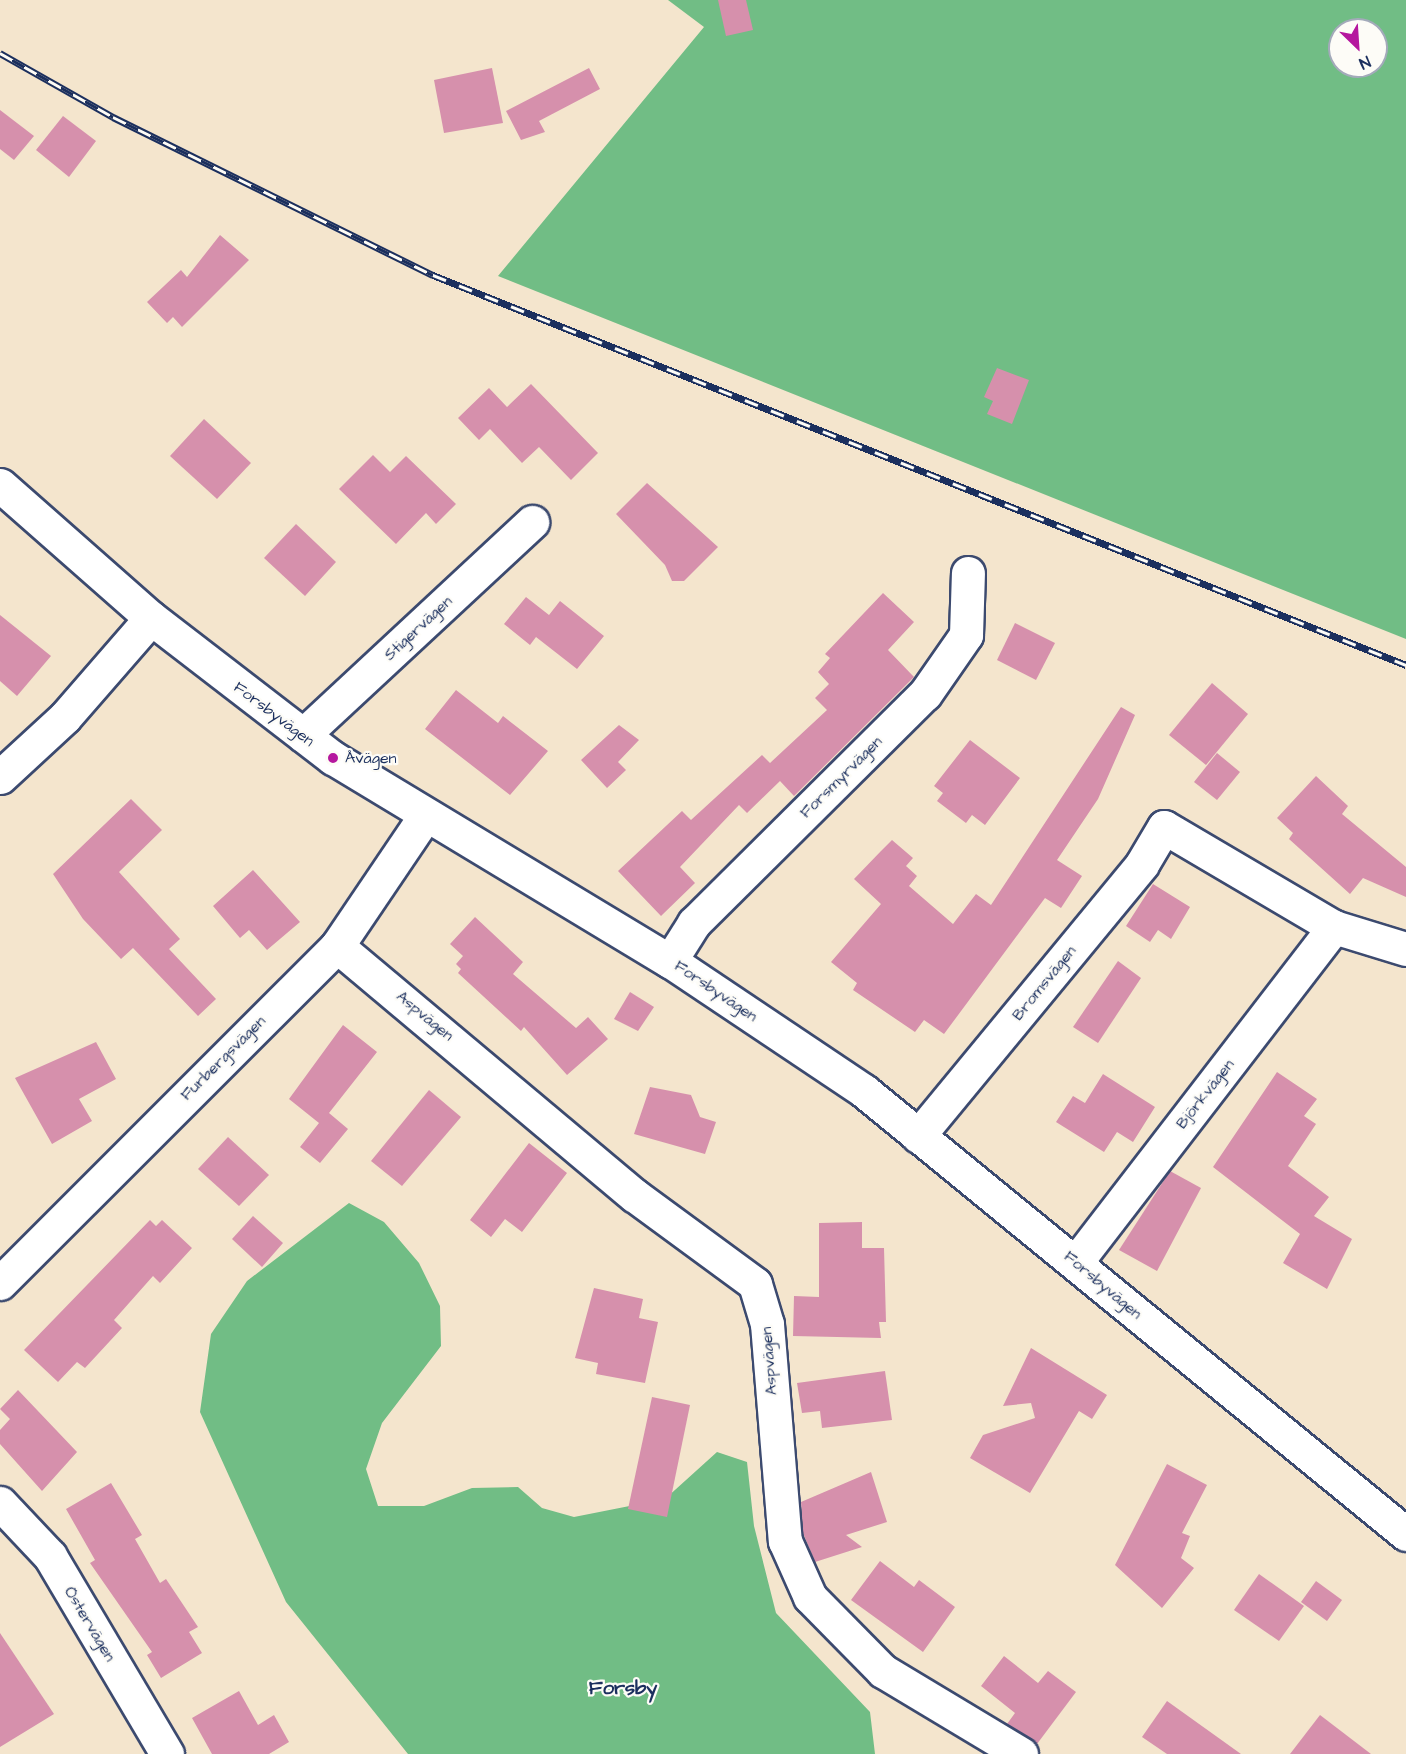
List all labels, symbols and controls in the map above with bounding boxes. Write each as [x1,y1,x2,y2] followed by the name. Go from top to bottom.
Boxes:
[1328,18,1388,78] north arrow
[1356,50,1374,75] text: N
[380,592,456,664] street label: Stigervägen
[230,677,318,751] street label: Forsbyvägen
[796,732,886,822] street label: Forsmyrvägen
[345,748,397,768] place label: Åvägen
[326,751,340,765] marker: Åvägen
[1008,942,1080,1024] street label: Bromsvägen
[671,956,761,1026] street label: Forsbyvägen
[392,987,458,1045] street label: Aspvägen
[177,1012,269,1104] street label: Furbergsvägen
[1172,1055,1238,1133] street label: Björkvägen
[1060,1247,1146,1323] street label: Forsbyvägen
[756,1326,782,1396] street label: Aspvägen
[60,1583,120,1665] street label: Östervägen
[589,1676,657,1700] district label: Forsby

